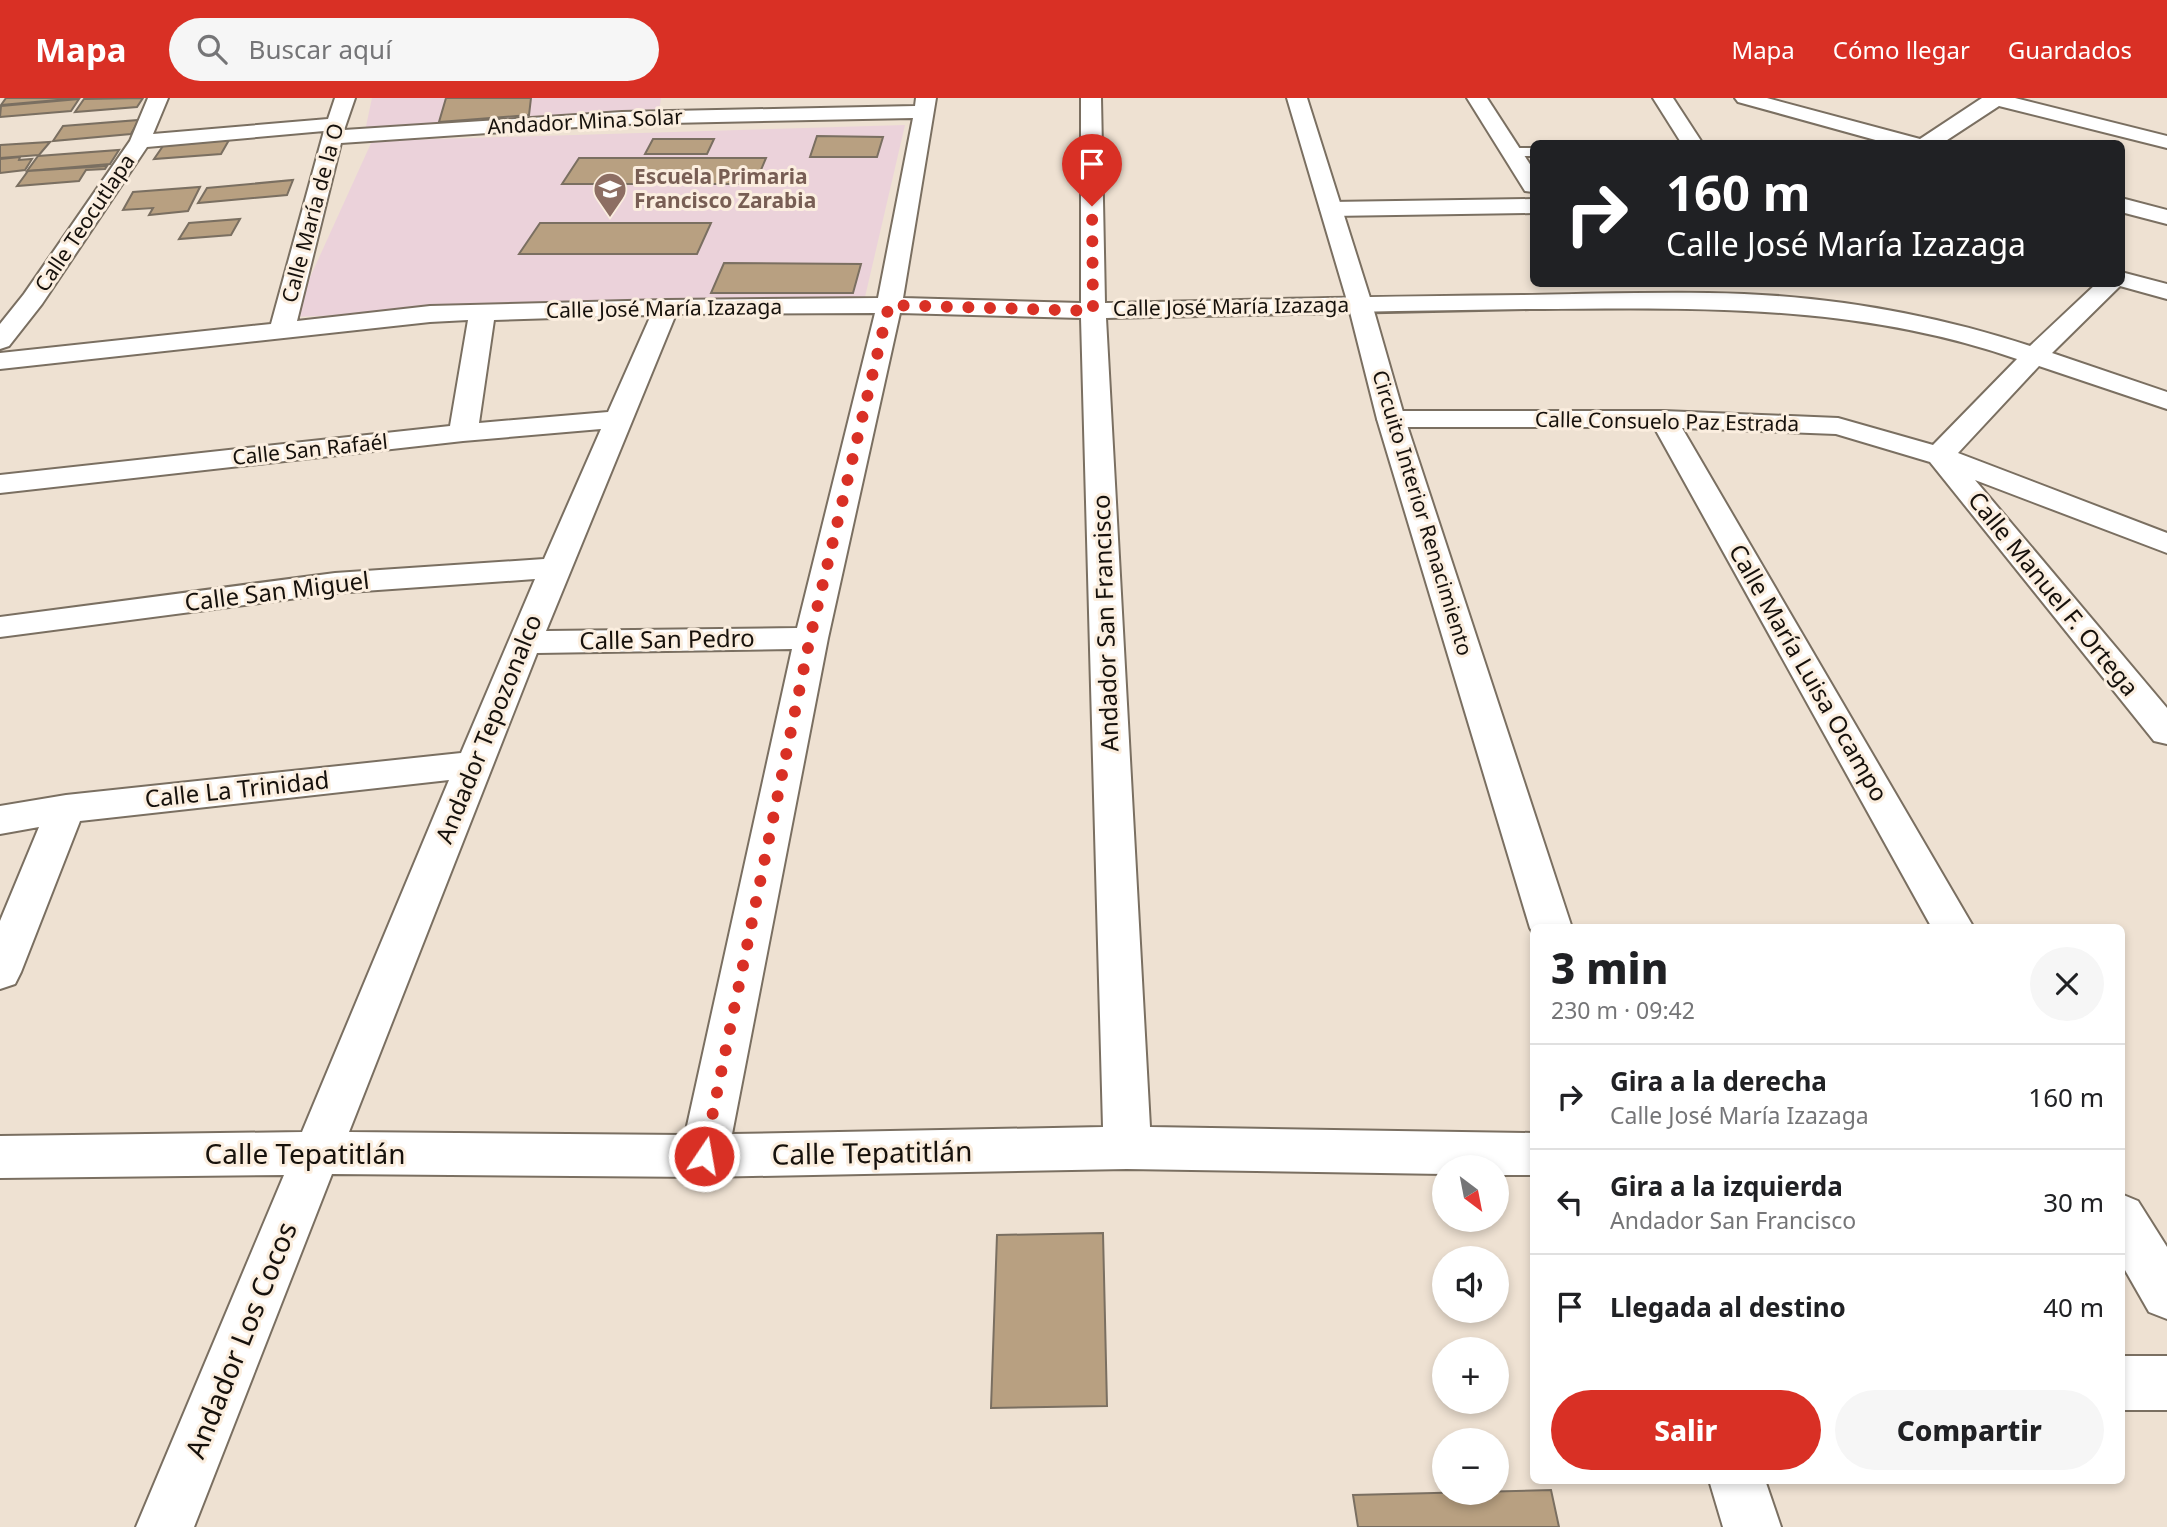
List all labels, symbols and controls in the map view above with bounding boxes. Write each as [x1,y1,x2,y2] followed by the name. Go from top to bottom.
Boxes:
[169,18,659,81] search box
[35,27,127,72] text: Mapa
[193,30,231,68] icon: search
[249,31,392,67] text: Buscar aquí
[1731,33,1795,66] text: Mapa
[1833,33,1970,66] text: Cómo llegar
[2008,33,2132,66] text: Guardados
[487,102,684,140] street label: Andador Mina Solar
[275,120,349,306] street label: Calle María de la O
[1062,134,1122,206] pin
[1073,145,1111,183] icon: arrive
[28,148,141,297] street label: Calle Teocutlapa
[1666,159,1811,225] text: 160 m
[634,162,816,214] place label: Escuela Primaria Francisco Zarabia
[1551,168,1642,259] icon: right
[591,170,629,219] school or university icon: Escuela Primaria Francisco Zarabia
[1666,222,2026,265] text: Calle José María Izazaga
[1113,290,1349,322] street label: Calle José María Izazaga
[546,292,782,324] street label: Calle José María Izazaga
[1366,367,1480,659] street label: Circuito Interior Renacimiento
[1535,405,1799,437] street label: Calle Consuelo Paz Estrada
[231,427,389,471] street label: Calle San Rafaél
[1961,484,2147,702] street label: Calle Manuel F. Ortega
[1084,494,1125,752] street label: Andador San Francisco
[1722,538,1897,807] street label: Calle María Luisa Ocampo
[183,563,371,618] street label: Calle San Miguel
[427,609,549,848] street label: Andador Tepozonalco
[579,620,755,657] street label: Calle San Pedro
[143,762,331,815] street label: Calle La Trinidad
[1551,939,1668,996] text: 3 min
[2030,947,2104,1021] button: close
[1551,994,1695,1026] text: 230 m · 09:42
[1610,1063,1827,1099] text: Gira a la derecha
[1551,1078,1589,1116] icon: right
[2028,1079,2104,1115] text: 160 m
[1610,1099,1869,1131] text: Calle José María Izazaga
[667,1119,741,1193] position arrow
[771,1131,973,1173] street label: Calle Tepatitlán
[205,1134,405,1172] street label: Calle Tepatitlán
[1432,1155,1508,1232] north arrow
[1432,1155,1509,1505] map controls
[1610,1168,1843,1204] text: Gira a la izquierda
[1551,1183,1589,1221] icon: left
[2043,1184,2104,1220] text: 30 m
[1610,1204,1856,1236] text: Andador San Francisco
[175,1216,305,1464] street label: Andador Los Cocos
[1432,1246,1509,1323] button: sound
[1551,1288,1589,1326] icon: arrive
[1610,1289,1846,1325] text: Llegada al destino
[2043,1289,2104,1325] text: 40 m
[1432,1337,1509,1414] button: +
[1551,1390,1821,1470] button: Salir
[1835,1390,2104,1470] button: Compartir
[1432,1428,1509,1505] button: −

